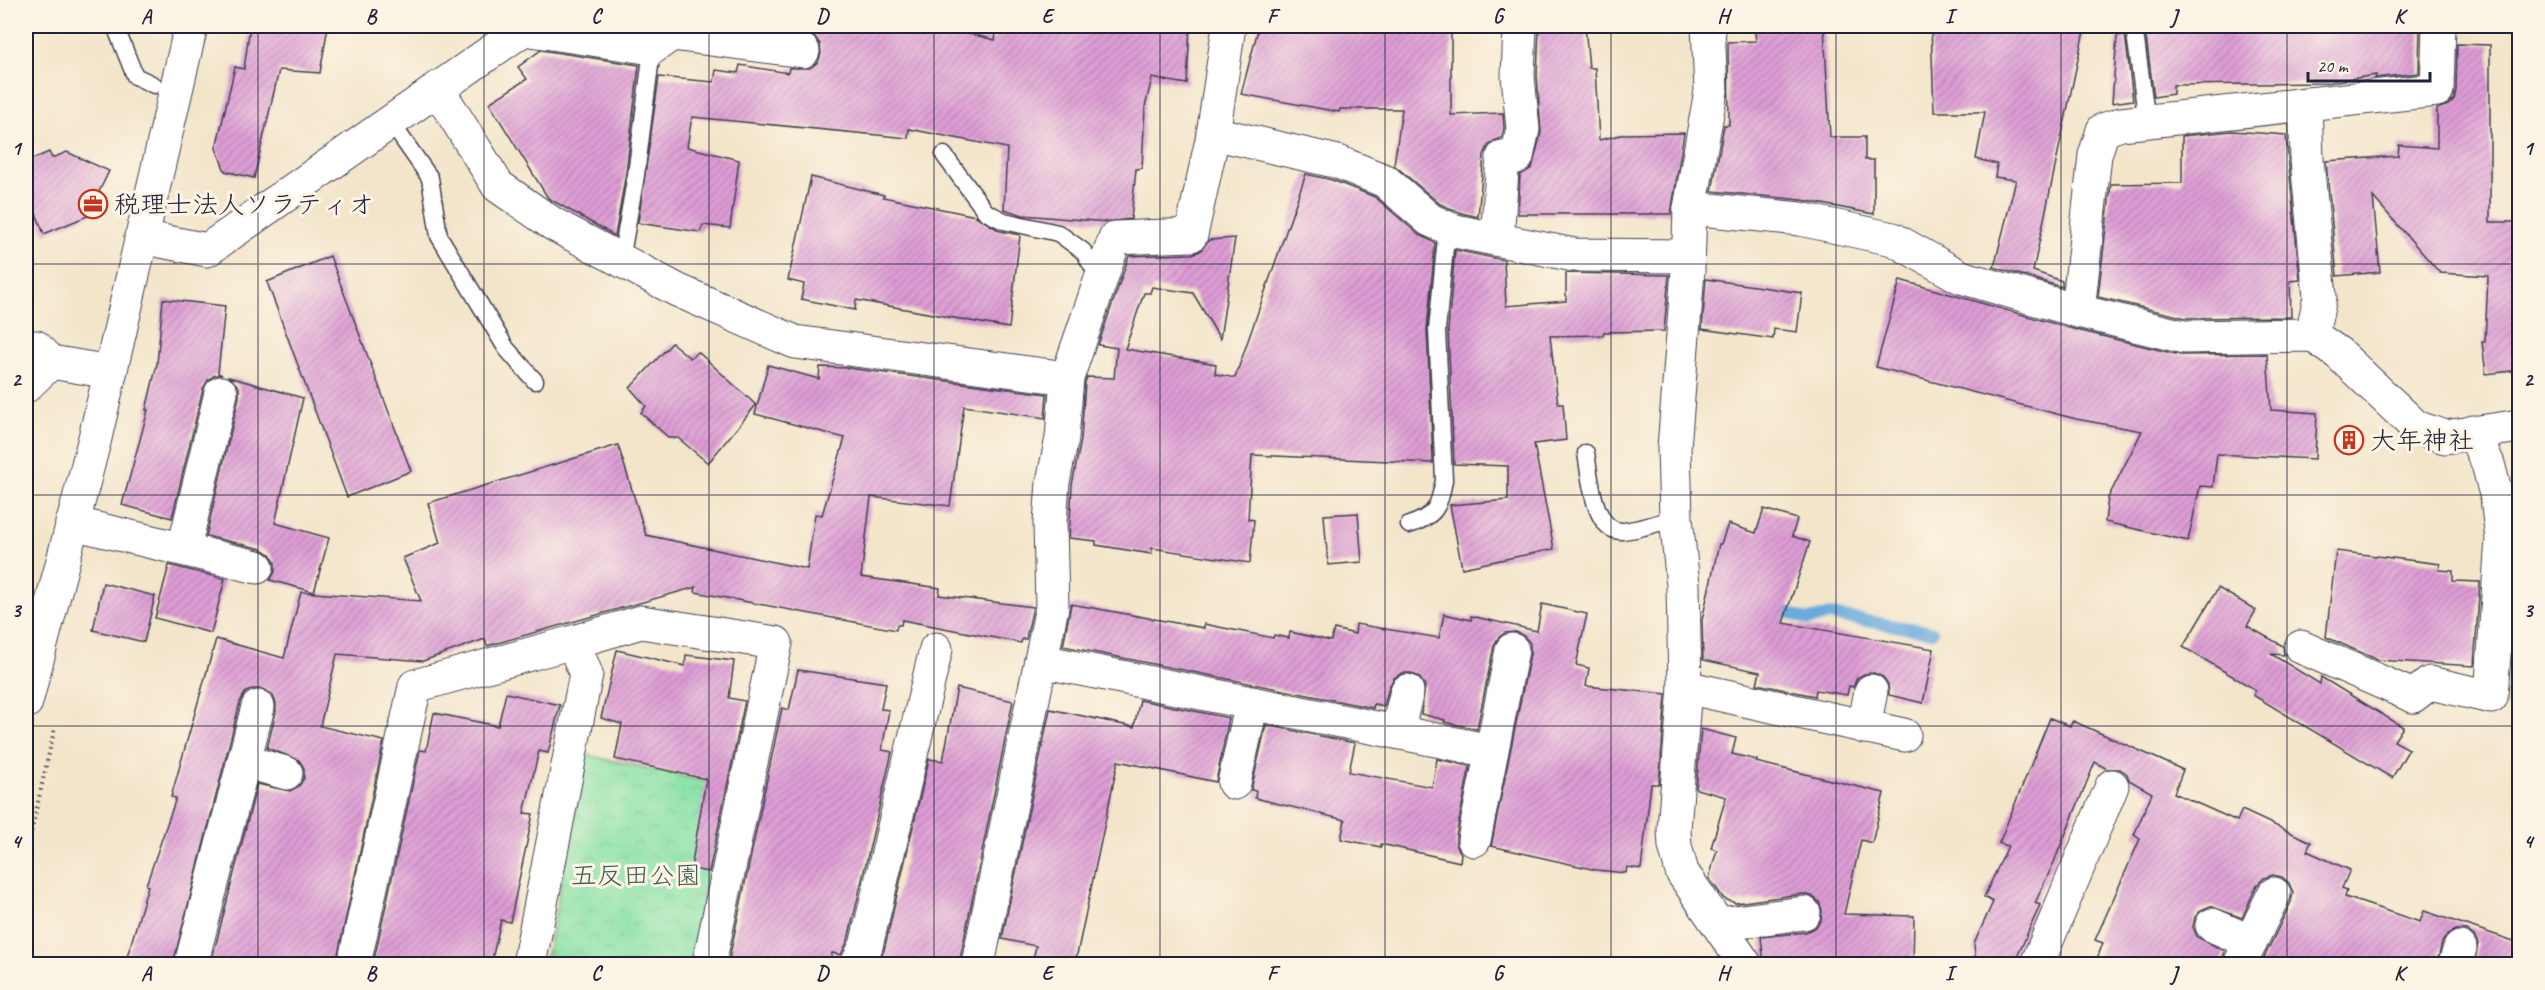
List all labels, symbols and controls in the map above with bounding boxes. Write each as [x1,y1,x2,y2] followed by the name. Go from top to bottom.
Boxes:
[141,4,153,29] text: A
[366,4,378,29] text: B
[591,4,603,29] text: C
[816,4,830,29] text: D
[1042,4,1056,29] text: E
[1267,4,1281,29] text: F
[1493,4,1506,29] text: G
[1717,4,1732,29] text: H
[1945,4,1958,29] text: I
[2169,4,2181,29] text: J
[2394,4,2408,29] text: K
[2308,45,2430,83] scale bar
[2317,55,2350,77] text: 20 m
[12,136,23,161] text: 1
[2524,136,2535,161] text: 1
[77,188,109,220] office icon: 税理士法人ソラティオ
[114,188,374,221] place label: 税理士法人ソラティオ
[12,367,23,392] text: 2
[2524,367,2535,392] text: 2
[2333,424,2365,456] building icon: 大年神社
[2370,424,2474,457] place label: 大年神社
[12,598,23,623] text: 3
[2524,598,2535,623] text: 3
[12,829,24,854] text: 4
[2524,829,2536,854] text: 4
[571,859,701,892] park label: 五反田公園
[141,961,153,986] text: A
[366,961,378,986] text: B
[591,961,603,986] text: C
[816,961,830,986] text: D
[1042,961,1056,986] text: E
[1267,961,1281,986] text: F
[1493,961,1506,986] text: G
[1717,961,1732,986] text: H
[1945,961,1958,986] text: I
[2169,961,2181,986] text: J
[2394,961,2408,986] text: K

